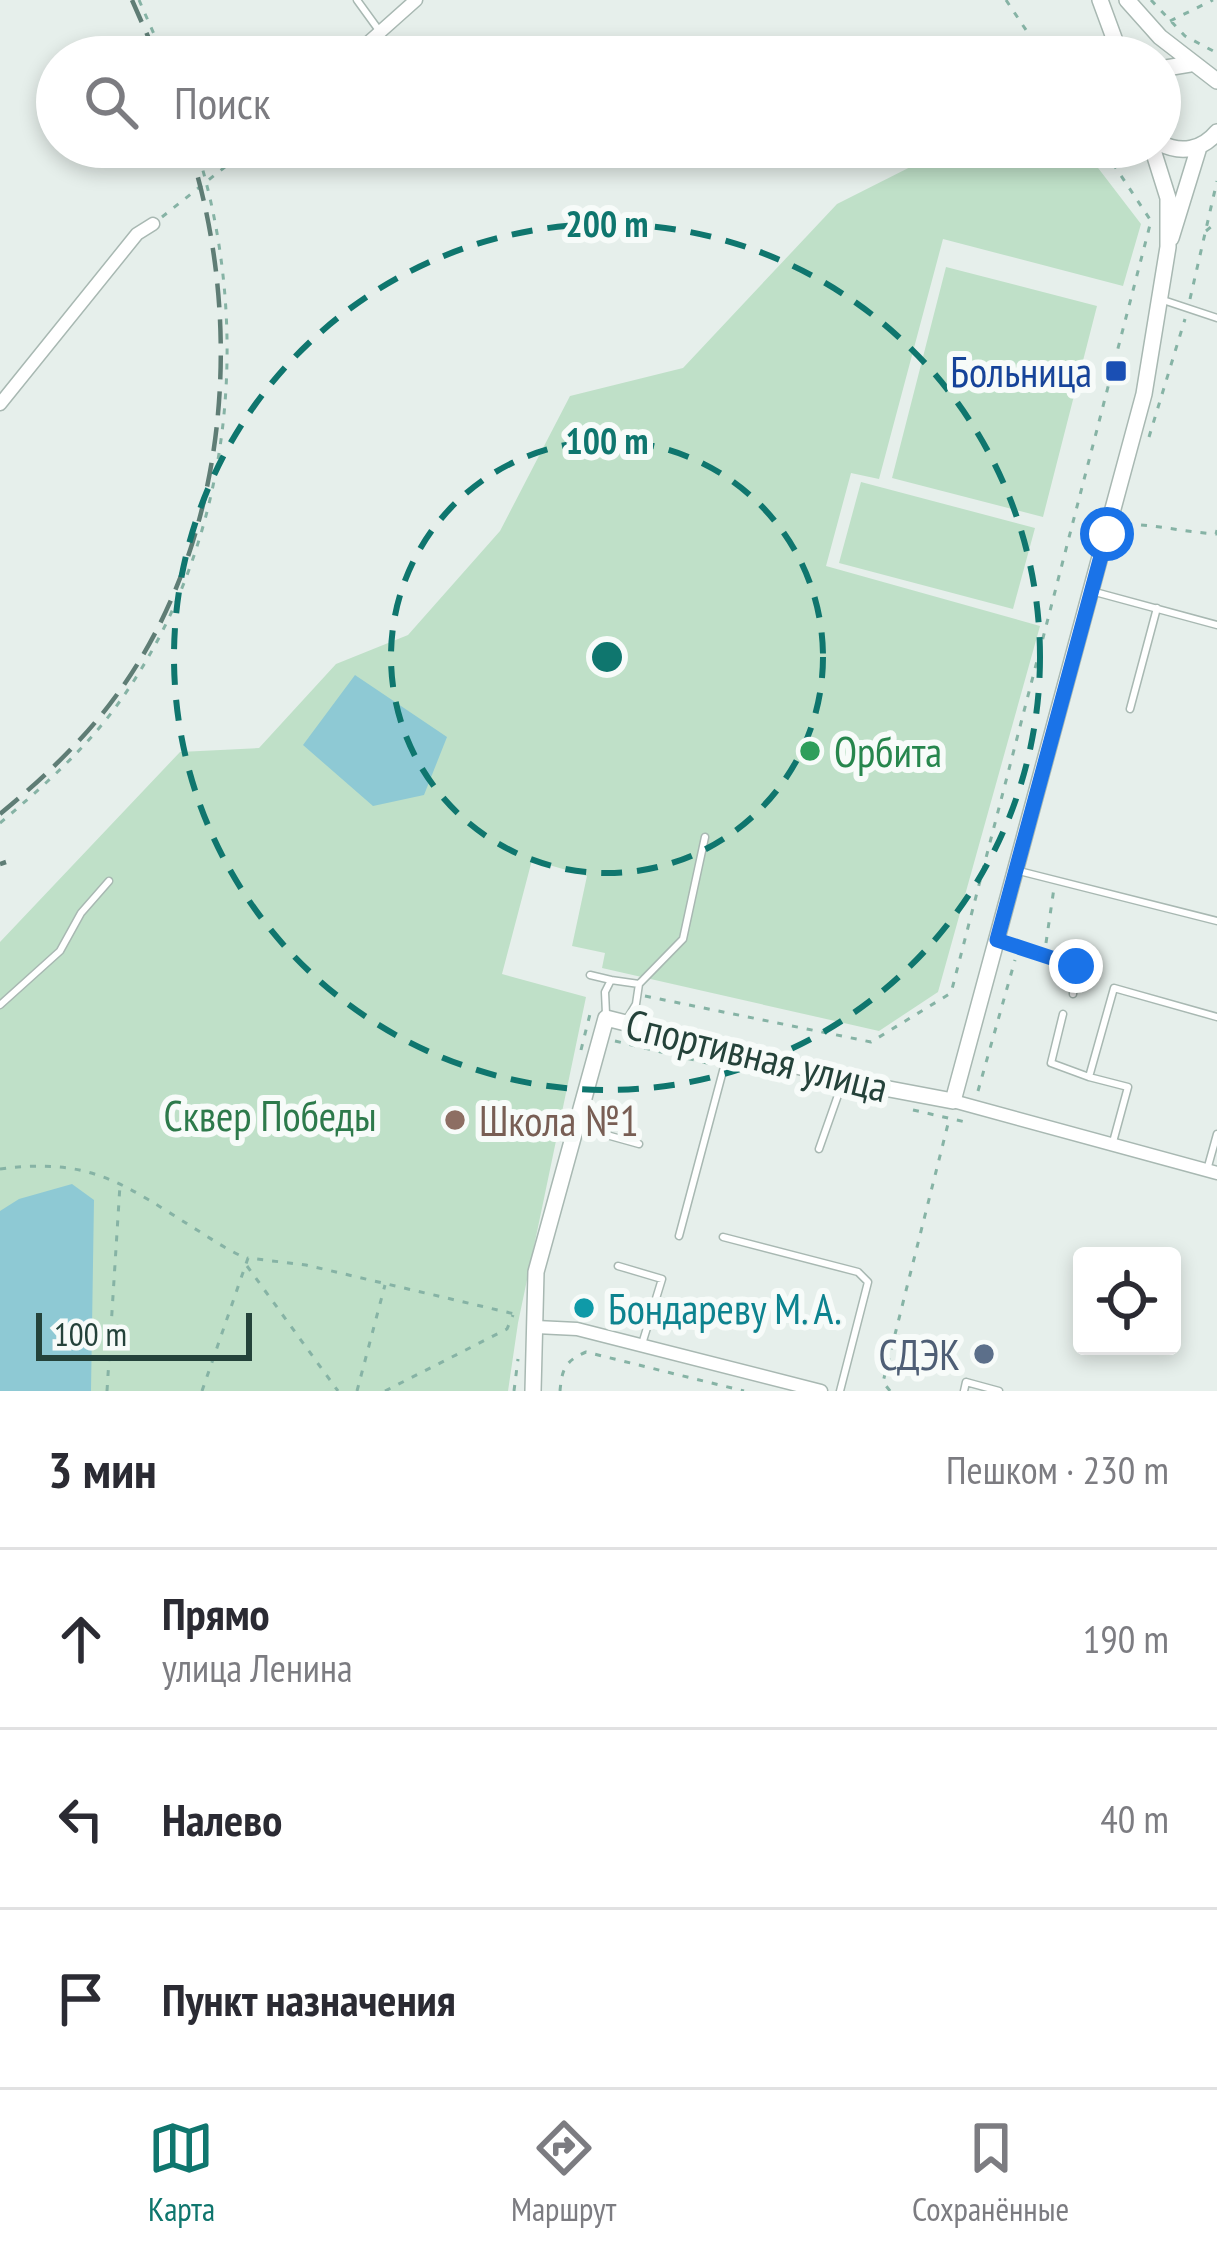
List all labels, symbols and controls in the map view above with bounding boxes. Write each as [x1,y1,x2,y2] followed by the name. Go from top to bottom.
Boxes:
[36,36,1181,168] search box
[78,69,144,135] icon: search
[174,73,270,131] text: Поиск
[566,200,648,247] text: 200 m
[950,344,1092,399] place label: Больница
[1103,358,1129,384] marker: Больница
[566,417,648,464] text: 100 m
[1080,507,1134,561] route start
[586,636,628,678] centre of rings
[834,724,942,779] place label: Орбита
[797,738,823,764] marker: Орбита
[1049,939,1103,993] route end
[620,996,894,1114] street label: Спортивная улица
[163,1088,377,1143] park label: Сквер Победы
[479,1093,639,1148] place label: Школа №1
[442,1107,468,1133] marker: Школа №1
[1073,1247,1181,1355] map controls
[1073,1247,1181,1355] button: locate
[608,1281,842,1336] place label: Бондареву М. А.
[571,1295,597,1321] marker: Бондареву М. А.
[36,1307,252,1360] scale bar
[54,1312,127,1355] text: 100 m
[878,1327,960,1382] place label: СДЭК
[971,1341,997,1367] marker: СДЭК
[48,1436,157,1502] text: 3 мин
[946,1444,1169,1495] text: Пешком · 230 m
[162,1584,270,1642] text: Прямо
[48,1606,114,1672] icon: ahead
[1083,1613,1169,1664] text: 190 m
[162,1642,353,1693] text: улица Ленина
[48,1786,114,1852] icon: left
[162,1790,282,1848] text: Налево
[1100,1793,1169,1844] text: 40 m
[48,1966,114,2032] icon: arrive
[162,1970,456,2028] text: Пункт назначения
[148,2115,215,2230] tab: Карта
[511,2115,616,2230] tab: Маршрут
[912,2115,1069,2230] tab: Сохранённые

